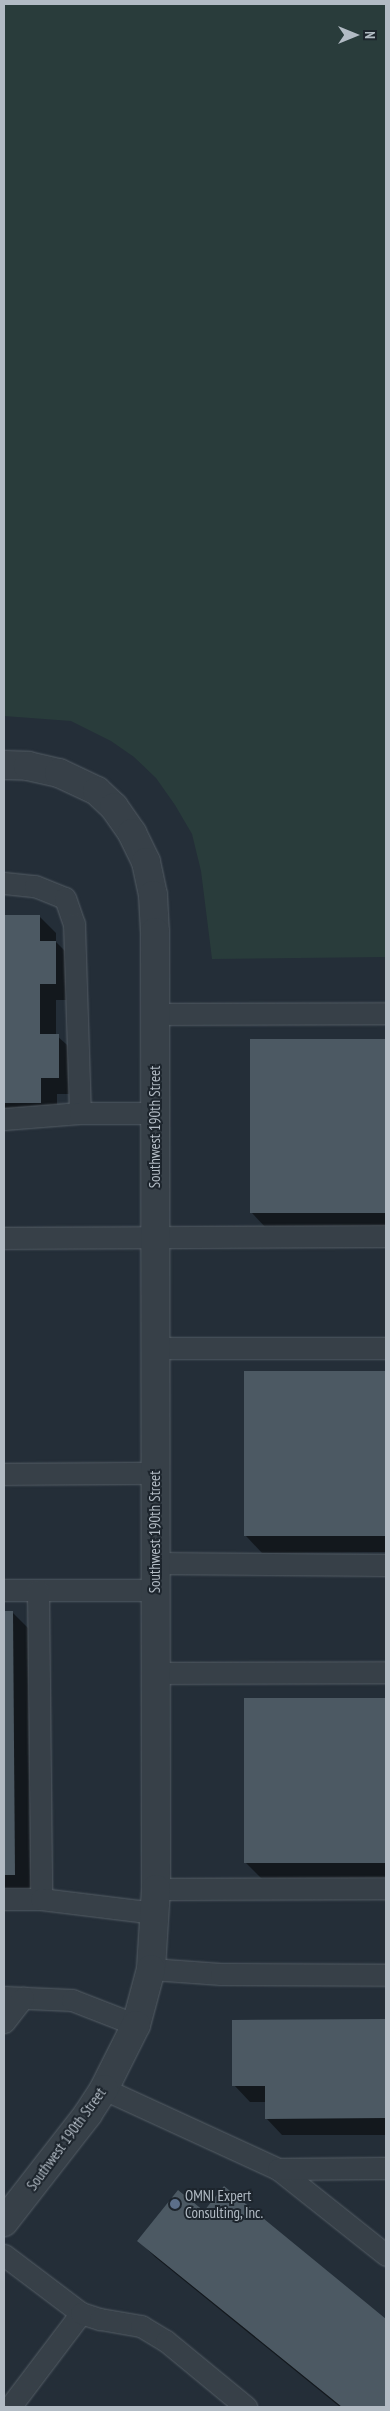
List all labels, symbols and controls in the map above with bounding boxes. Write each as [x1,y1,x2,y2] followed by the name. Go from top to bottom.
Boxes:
[330,10,380,60] north arrow
[361,31,379,39] text: N
[146,1066,164,1188] street label: Southwest 190th Street
[146,1471,164,1593] street label: Southwest 190th Street
[23,2084,109,2194] street label: Southwest 190th Street
[185,2186,264,2221] place label: OMNI Expert Consulting, Inc.
[169,2198,181,2210] marker: OMNI Expert Consulting, Inc.

